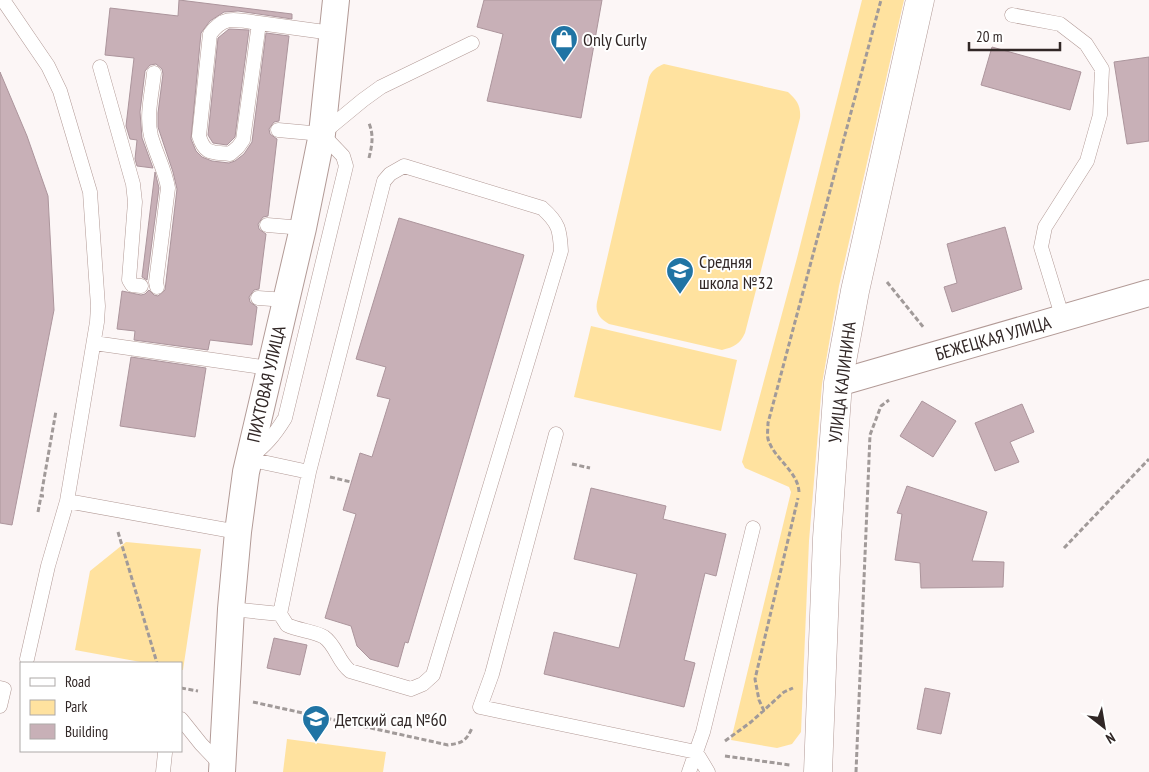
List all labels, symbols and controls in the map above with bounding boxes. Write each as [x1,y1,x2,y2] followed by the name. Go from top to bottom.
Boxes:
[969,20,1060,52] scale bar
[549,24,579,63] shop icon: Only Curly
[976,27,1002,46] text: 20 m
[583,28,647,51] place label: Only Curly
[699,250,774,294] place label: Средняя школа №32
[665,256,695,295] school or university icon: Средняя школа №32
[932,310,1054,366] street label: БЕЖЕЦКАЯ УЛИЦА
[823,320,861,444] street label: УЛИЦА КАЛИНИНА
[241,323,291,445] street label: ПИХТОВАЯ УЛИЦА
[20,662,182,752] legend
[65,672,91,691] text: Road
[65,697,87,716] text: Park
[1079,702,1129,752] north arrow
[301,704,331,743] school or university icon: Детский сад №60
[335,708,447,731] place label: Детский сад №60
[65,722,108,741] text: Building
[1103,728,1119,748] text: N

